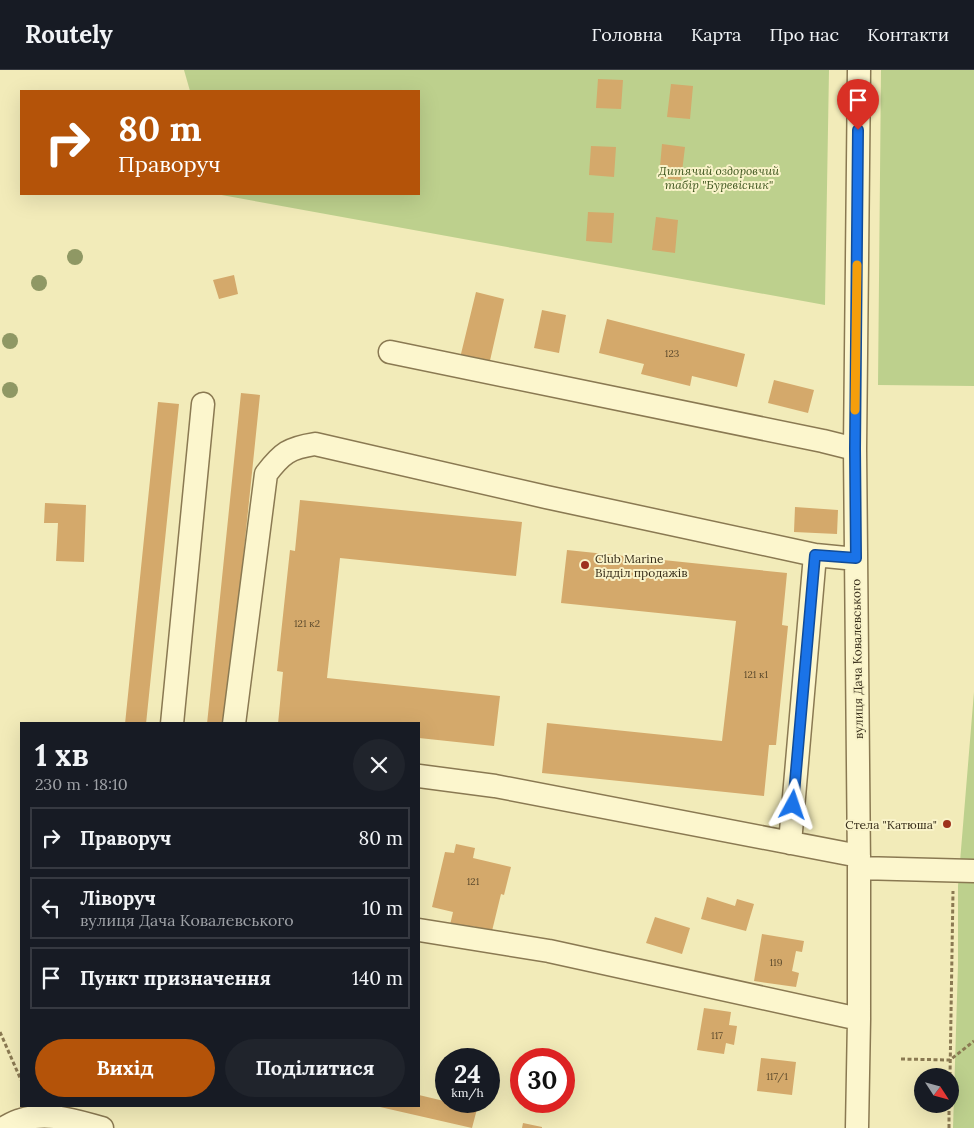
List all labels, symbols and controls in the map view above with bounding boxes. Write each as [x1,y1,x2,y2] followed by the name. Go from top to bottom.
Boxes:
[25,19,113,50] text: Routely
[591,23,663,46] text: Головна
[691,23,741,46] text: Карта
[769,23,839,46] text: Про нас
[867,23,949,46] text: Контакти
[837,79,879,130] pin
[844,86,872,114] icon: arrive
[118,106,202,151] text: 80 m
[35,110,100,175] icon: right
[118,150,220,178] text: Праворуч
[658,163,780,192] park label: Дитячий оздоровчий табір "Буревісник"
[665,347,680,360] house number: 123
[595,551,687,580] place label: Club Marine Відділ продажів
[579,559,591,571] marker: Club Marine Відділ продажів
[848,579,866,739] street label: вулиця Дача Ковалевського
[294,617,320,630] house number: 121 к2
[744,668,769,681] house number: 121 к1
[35,736,89,774] text: 1 хв
[353,739,405,791] button: close
[35,774,128,794] text: 230 m · 18:10
[766,778,818,830] position arrow
[845,817,937,832] place label: Стела "Катюша"
[941,818,953,830] marker: Стела "Катюша"
[37,824,65,852] icon: right
[80,826,171,850] text: Праворуч
[359,826,403,850] text: 80 m
[467,875,480,888] house number: 121
[80,886,156,910] text: Ліворуч
[37,894,65,922] icon: left
[362,896,403,920] text: 10 m
[80,910,294,930] text: вулиця Дача Ковалевського
[769,956,783,969] house number: 119
[37,964,65,992] icon: arrive
[80,966,271,990] text: Пункт призначення
[352,966,403,990] text: 140 m
[711,1029,723,1042] house number: 117
[35,1039,215,1097] button: Вихід
[225,1039,405,1097] button: Поділитися
[510,1048,575,1113] speed limit sign: 30
[454,1058,481,1090] text: 24
[914,1068,959,1112] north arrow
[914,1068,959,1113] map controls
[766,1070,788,1083] house number: 117/1
[451,1085,484,1100] text: km/h

